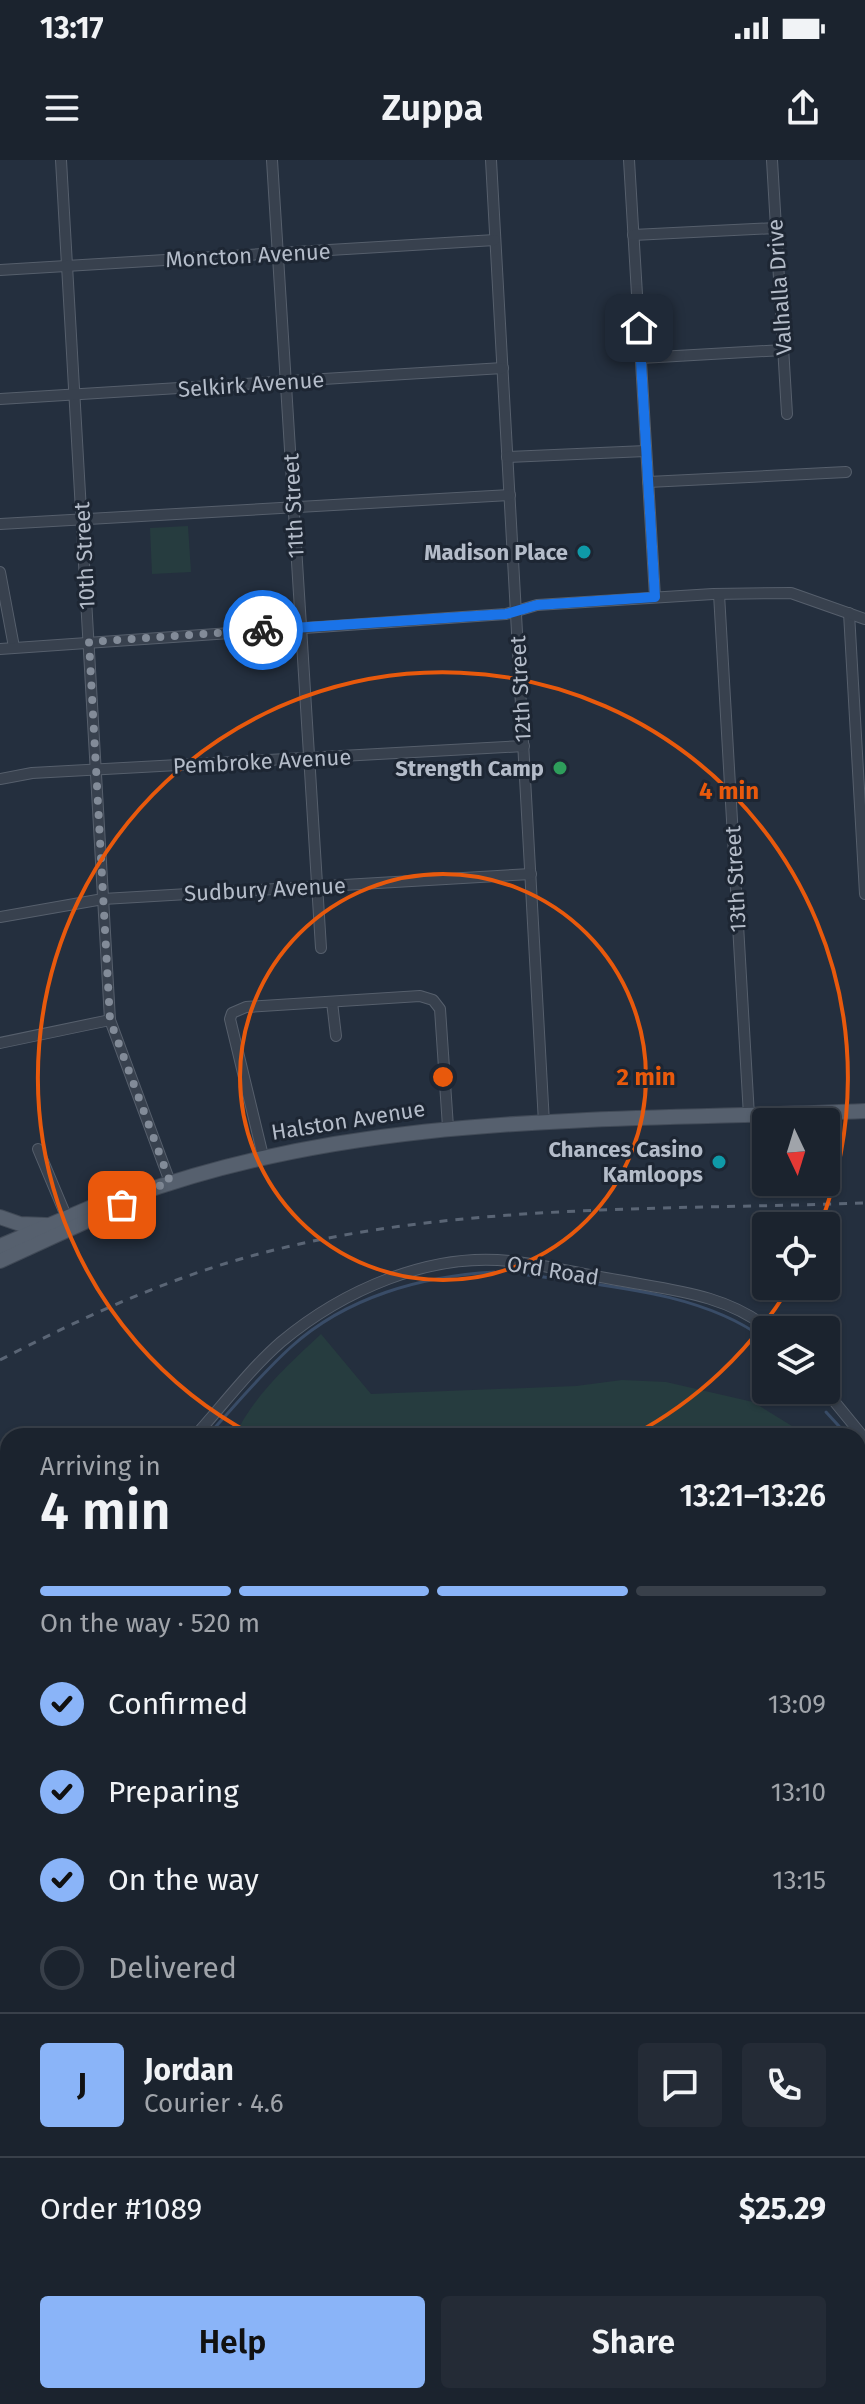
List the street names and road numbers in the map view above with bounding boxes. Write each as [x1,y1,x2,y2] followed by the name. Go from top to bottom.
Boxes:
[761,218,798,356] street label: Valhalla Drive
[165,238,331,273] street label: Moncton Avenue
[177,366,325,403] street label: Selkirk Avenue
[277,453,310,559] street label: 11th Street
[68,501,101,611] street label: 10th Street
[504,635,537,743] street label: 12th Street
[172,743,352,780] street label: Pembroke Avenue
[719,825,752,933] street label: 13th Street
[183,872,347,907] street label: Sudbury Avenue
[269,1095,427,1146] street label: Halston Avenue
[505,1250,601,1291] street label: Ord Road

